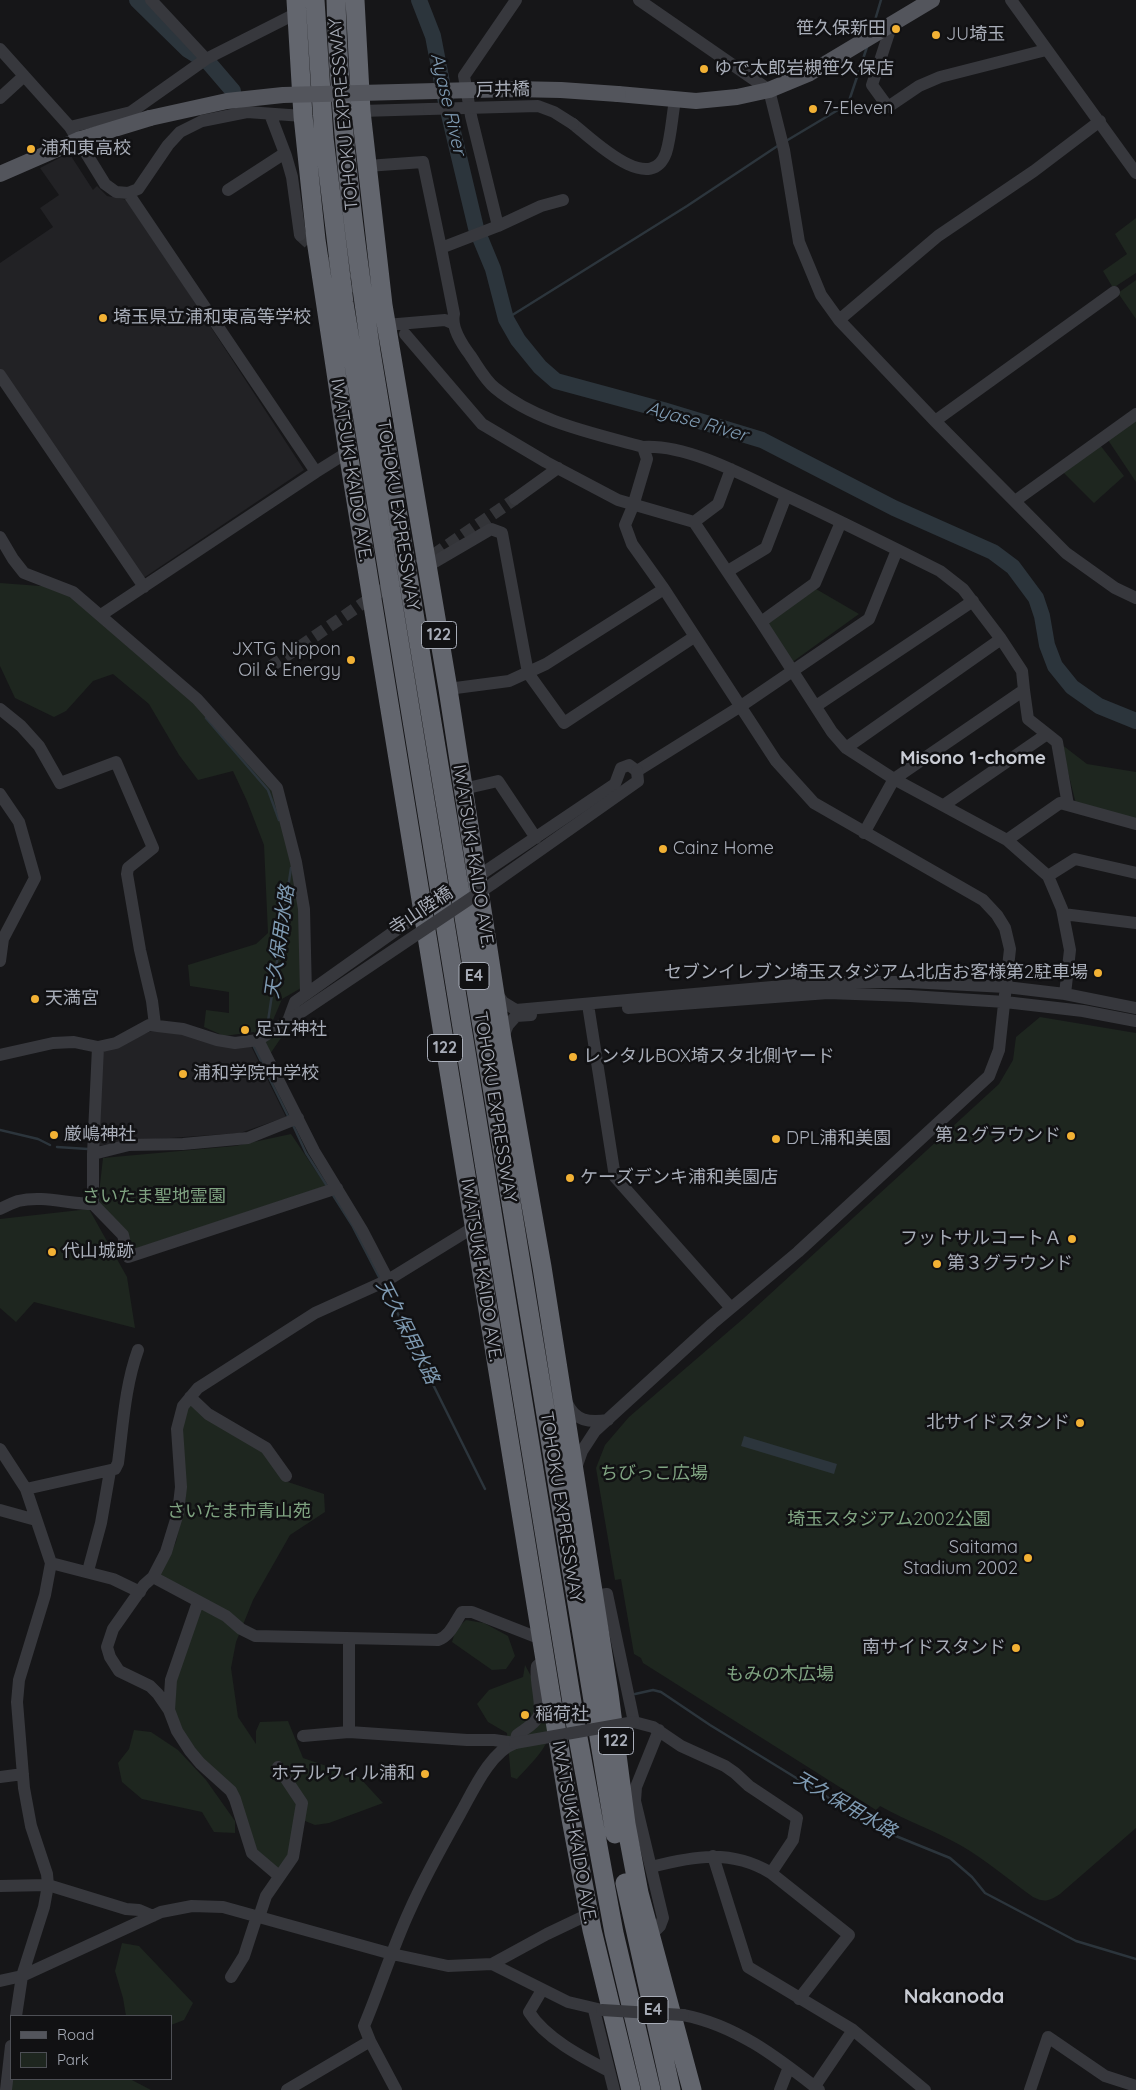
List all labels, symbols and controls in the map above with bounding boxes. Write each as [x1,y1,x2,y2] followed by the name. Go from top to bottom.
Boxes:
[325,17,363,211] street label: TOHOKU EXPRESSWAY
[796,18,886,40] place label: 笹久保新田
[890,23,902,35] marker: 笹久保新田
[946,24,1005,46] place label: JU埼玉
[930,29,942,41] marker: JU埼玉
[425,51,471,157] water label: Ayase River
[714,58,894,80] place label: ゆで太郎岩槻笹久保店
[698,63,710,75] marker: ゆで太郎岩槻笹久保店
[476,79,530,101] street label: 戸井橋
[823,98,894,120] place label: 7-Eleven
[807,103,819,115] marker: 7-Eleven
[41,138,131,160] place label: 浦和東高校
[25,143,37,155] marker: 浦和東高校
[113,307,311,329] place label: 埼玉県立浦和東高等学校
[97,312,109,324] marker: 埼玉県立浦和東高等学校
[326,377,376,563] street label: IWATSUKI-KAIDO AVE.
[644,397,750,447] water label: Ayase River
[372,418,424,612] street label: TOHOKU EXPRESSWAY
[422,622,456,648] road number: 122
[232,639,341,682] place label: JXTG Nippon Oil & Energy
[345,654,357,666] marker: JXTG Nippon Oil & Energy
[900,747,1046,769] district label: Misono 1-chome
[448,763,498,949] street label: IWATSUKI-KAIDO AVE.
[673,838,774,860] place label: Cainz Home
[657,843,669,855] marker: Cainz Home
[385,882,457,940] street label: 寺山陸橋
[261,884,299,1000] water label: 天久保用水路
[459,962,489,989] road number: E4
[664,962,1088,984] place label: セブンイレブン埼玉スタジアム北店お客様第2駐車場
[1092,967,1104,979] marker: セブンイレブン埼玉スタジアム北店お客様第2駐車場
[45,988,99,1010] place label: 天満宮
[29,993,41,1005] marker: 天満宮
[469,1010,521,1204] street label: TOHOKU EXPRESSWAY
[255,1019,327,1041] place label: 足立神社
[239,1024,251,1036] marker: 足立神社
[428,1034,462,1062] road number: 122
[583,1046,835,1068] place label: レンタルBOX埼スタ北側ヤード
[567,1051,579,1063] marker: レンタルBOX埼スタ北側ヤード
[193,1063,319,1085] place label: 浦和学院中学校
[177,1068,189,1080] marker: 浦和学院中学校
[64,1124,136,1146] place label: 厳嶋神社
[935,1125,1061,1147] place label: 第２グラウンド
[786,1128,891,1150] place label: DPL浦和美園
[48,1129,60,1141] marker: 厳嶋神社
[1065,1130,1077,1142] marker: 第２グラウンド
[770,1133,782,1145] marker: DPL浦和美園
[580,1167,778,1189] place label: ケーズデンキ浦和美園店
[564,1172,576,1184] marker: ケーズデンキ浦和美園店
[456,1177,506,1363] street label: IWATSUKI-KAIDO AVE.
[82,1186,226,1208] park label: さいたま聖地霊園
[900,1228,1062,1250] place label: フットサルコートＡ
[1066,1233,1078,1245] marker: フットサルコートＡ
[62,1241,134,1263] place label: 代山城跡
[46,1246,58,1258] marker: 代山城跡
[947,1253,1073,1275] place label: 第３グラウンド
[931,1258,943,1270] marker: 第３グラウンド
[371,1276,443,1388] water label: 天久保用水路
[535,1410,587,1604] street label: TOHOKU EXPRESSWAY
[926,1412,1070,1434] place label: 北サイドスタンド
[1074,1417,1086,1429] marker: 北サイドスタンド
[600,1463,708,1485] park label: ちびっこ広場
[167,1501,311,1523] park label: さいたま市青山苑
[787,1509,991,1531] park label: 埼玉スタジアム2002公園
[903,1537,1018,1580] place label: Saitama Stadium 2002
[1022,1552,1034,1564] marker: Saitama Stadium 2002
[862,1637,1006,1659] place label: 南サイドスタンド
[1010,1642,1022,1654] marker: 南サイドスタンド
[726,1664,834,1686] park label: もみの木広場
[535,1704,589,1726] place label: 稲荷社
[519,1709,531,1721] marker: 稲荷社
[598,1728,634,1754] road number: 122
[547,1739,601,1925] street label: IWATSUKI-KAIDO AVE.
[271,1763,415,1785] place label: ホテルウィル浦和
[790,1767,900,1843] water label: 天久保用水路
[419,1768,431,1780] marker: ホテルウィル浦和
[904,1985,1004,2009] district label: Nakanoda
[638,1996,668,2024] road number: E4
[10,2015,172,2080] legend
[57,2025,94,2044] text: Road
[57,2050,89,2069] text: Park

